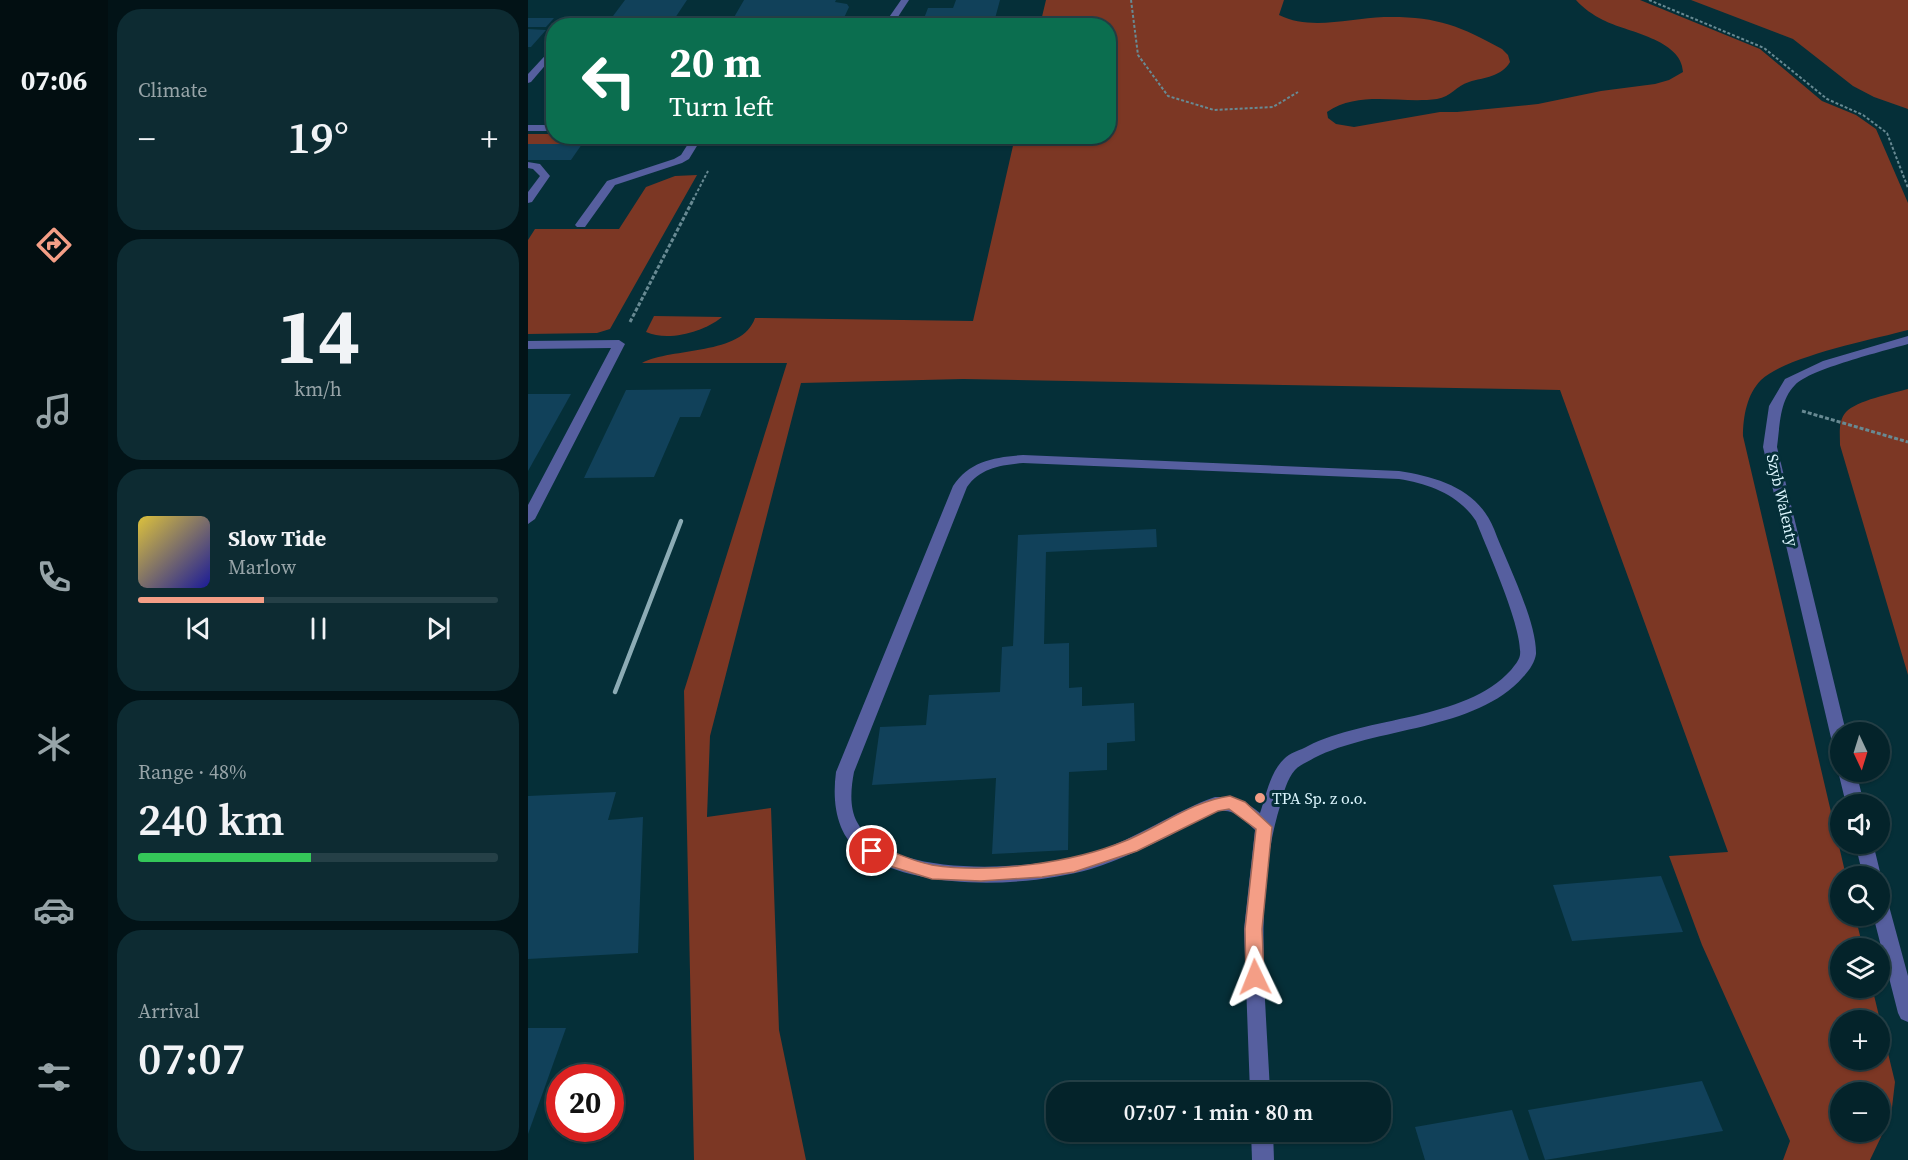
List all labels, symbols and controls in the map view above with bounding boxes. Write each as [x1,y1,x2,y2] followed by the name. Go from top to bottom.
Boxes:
[669,33,762,91] text: 20 m
[570,42,648,120] icon: left
[21,62,87,99] text: 07:06
[138,76,207,104] text: Climate
[669,88,773,125] text: Turn left
[287,106,349,168] text: 19°
[138,116,156,161] text: −
[481,116,498,161] text: +
[33,224,75,266] icon: directions
[276,282,360,389] text: 14
[294,375,342,403] text: km/h
[33,390,75,432] icon: music
[1762,452,1804,549] street label: Szyb Walenty
[228,523,326,553] text: Slow Tide
[228,553,296,581] text: Marlow
[33,556,75,598] icon: phone
[182,612,215,645] icon: previous
[302,612,335,645] icon: pause
[422,612,455,645] icon: next
[1830,722,1890,782] north arrow
[1830,722,1890,1142] map controls
[33,723,75,765] icon: climate
[138,758,247,786] text: Range · 48%
[1272,787,1367,809] place label: TPA Sp. z o.o.
[138,788,285,850] text: 240 km
[1253,791,1267,805] marker: TPA Sp. z o.o.
[1830,794,1890,854] button: sound
[846,825,897,876] pin
[855,834,888,867] icon: arrive
[1830,866,1890,926] button: search
[33,889,75,931] icon: car
[1830,938,1890,998] button: layers
[1223,945,1287,1009] position arrow
[138,997,200,1025] text: Arrival
[1830,1010,1890,1070] button: +
[138,1027,245,1089] text: 07:07
[33,1056,75,1098] icon: filters
[546,1064,624,1142] speed limit sign: 20
[1830,1082,1890,1142] button: −
[1124,1097,1313,1127] text: 07:07 · 1 min · 80 m

